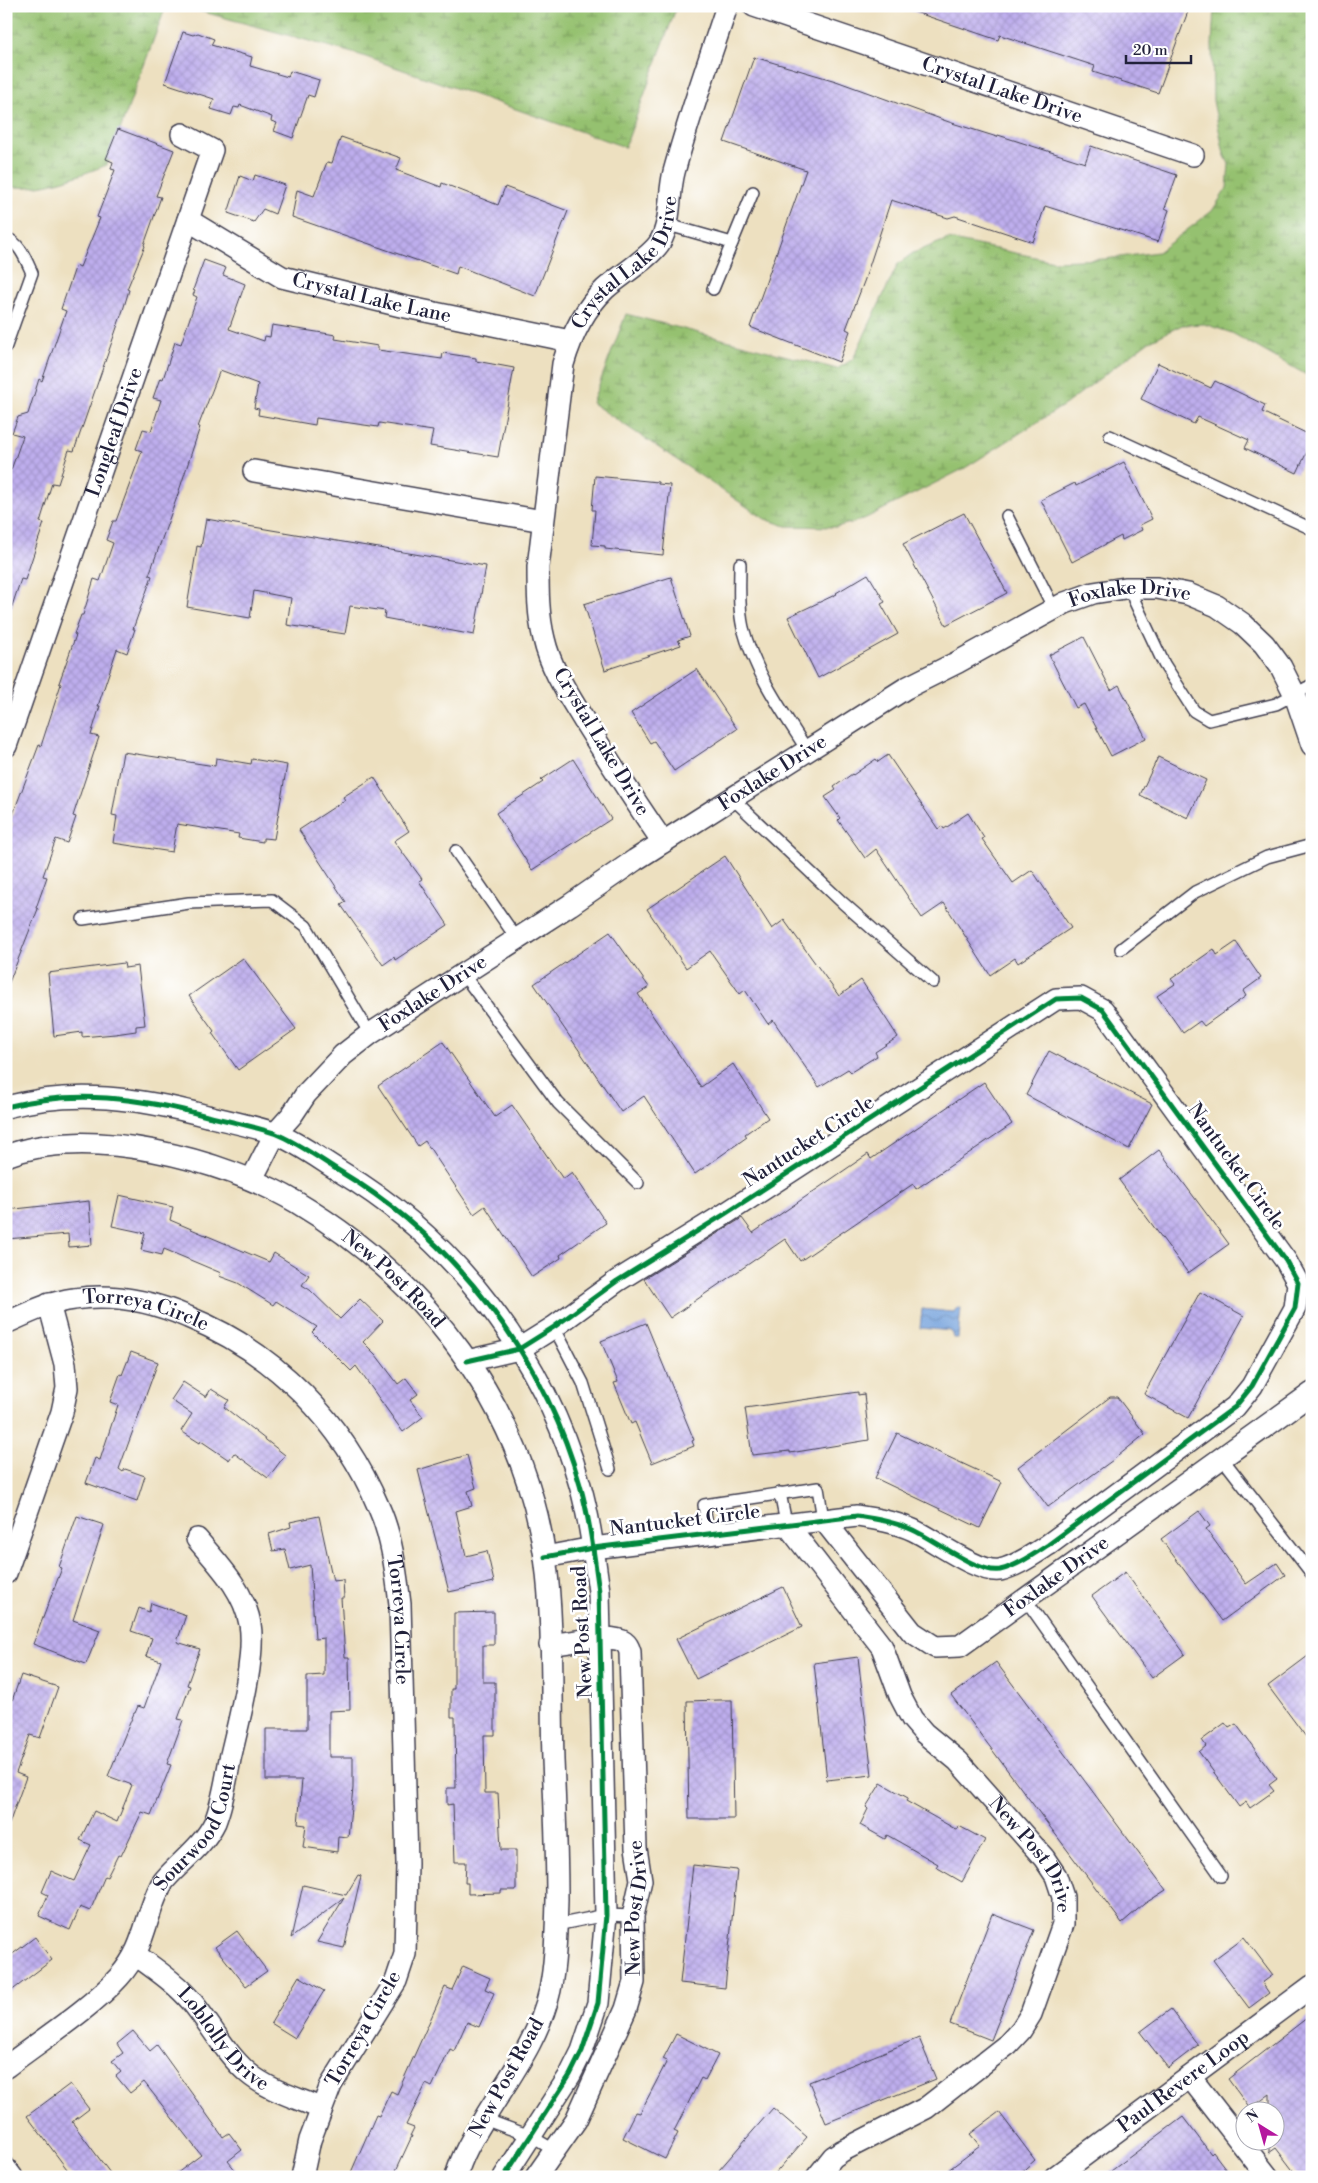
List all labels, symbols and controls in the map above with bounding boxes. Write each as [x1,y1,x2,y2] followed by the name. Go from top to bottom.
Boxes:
[1126,32,1190,64] scale bar
[1133,41,1168,60] text: 20 m
[918,51,1086,129] street label: Crystal Lake Drive
[566,195,683,334] street label: Crystal Lake Drive
[289,267,453,329] street label: Crystal Lake Lane
[81,364,148,500] street label: Longleaf Drive
[1065,575,1193,613] street label: Foxlake Drive
[547,664,655,820] street label: Crystal Lake Drive
[713,729,832,817] street label: Foxlake Drive
[374,949,492,1038] street label: Foxlake Drive
[739,1090,879,1194] street label: Nantucket Circle
[1181,1098,1291,1236] street label: Nantucket Circle
[337,1224,451,1334] street label: New Post Road
[82,1284,213,1337] street label: Torreya Circle
[608,1499,762,1543] street label: Nantucket Circle
[999,1530,1114,1623] street label: Foxlake Drive
[381,1553,415,1685] street label: Torreya Circle
[567,1564,599,1699] street label: New Post Road
[148,1761,241,1896] street label: Sourwood Court
[983,1792,1076,1913] street label: New Post Drive
[620,1840,654,1976] street label: New Post Drive
[321,1967,407,2091] street label: Torreya Circle
[172,1981,273,2097] street label: Loblolly Drive
[464,2013,550,2142] street label: New Post Road
[1113,2024,1254,2139] street label: Paul Revere Loop
[1236,2100,1286,2150] north arrow
[1243,2106,1263,2127] text: N

